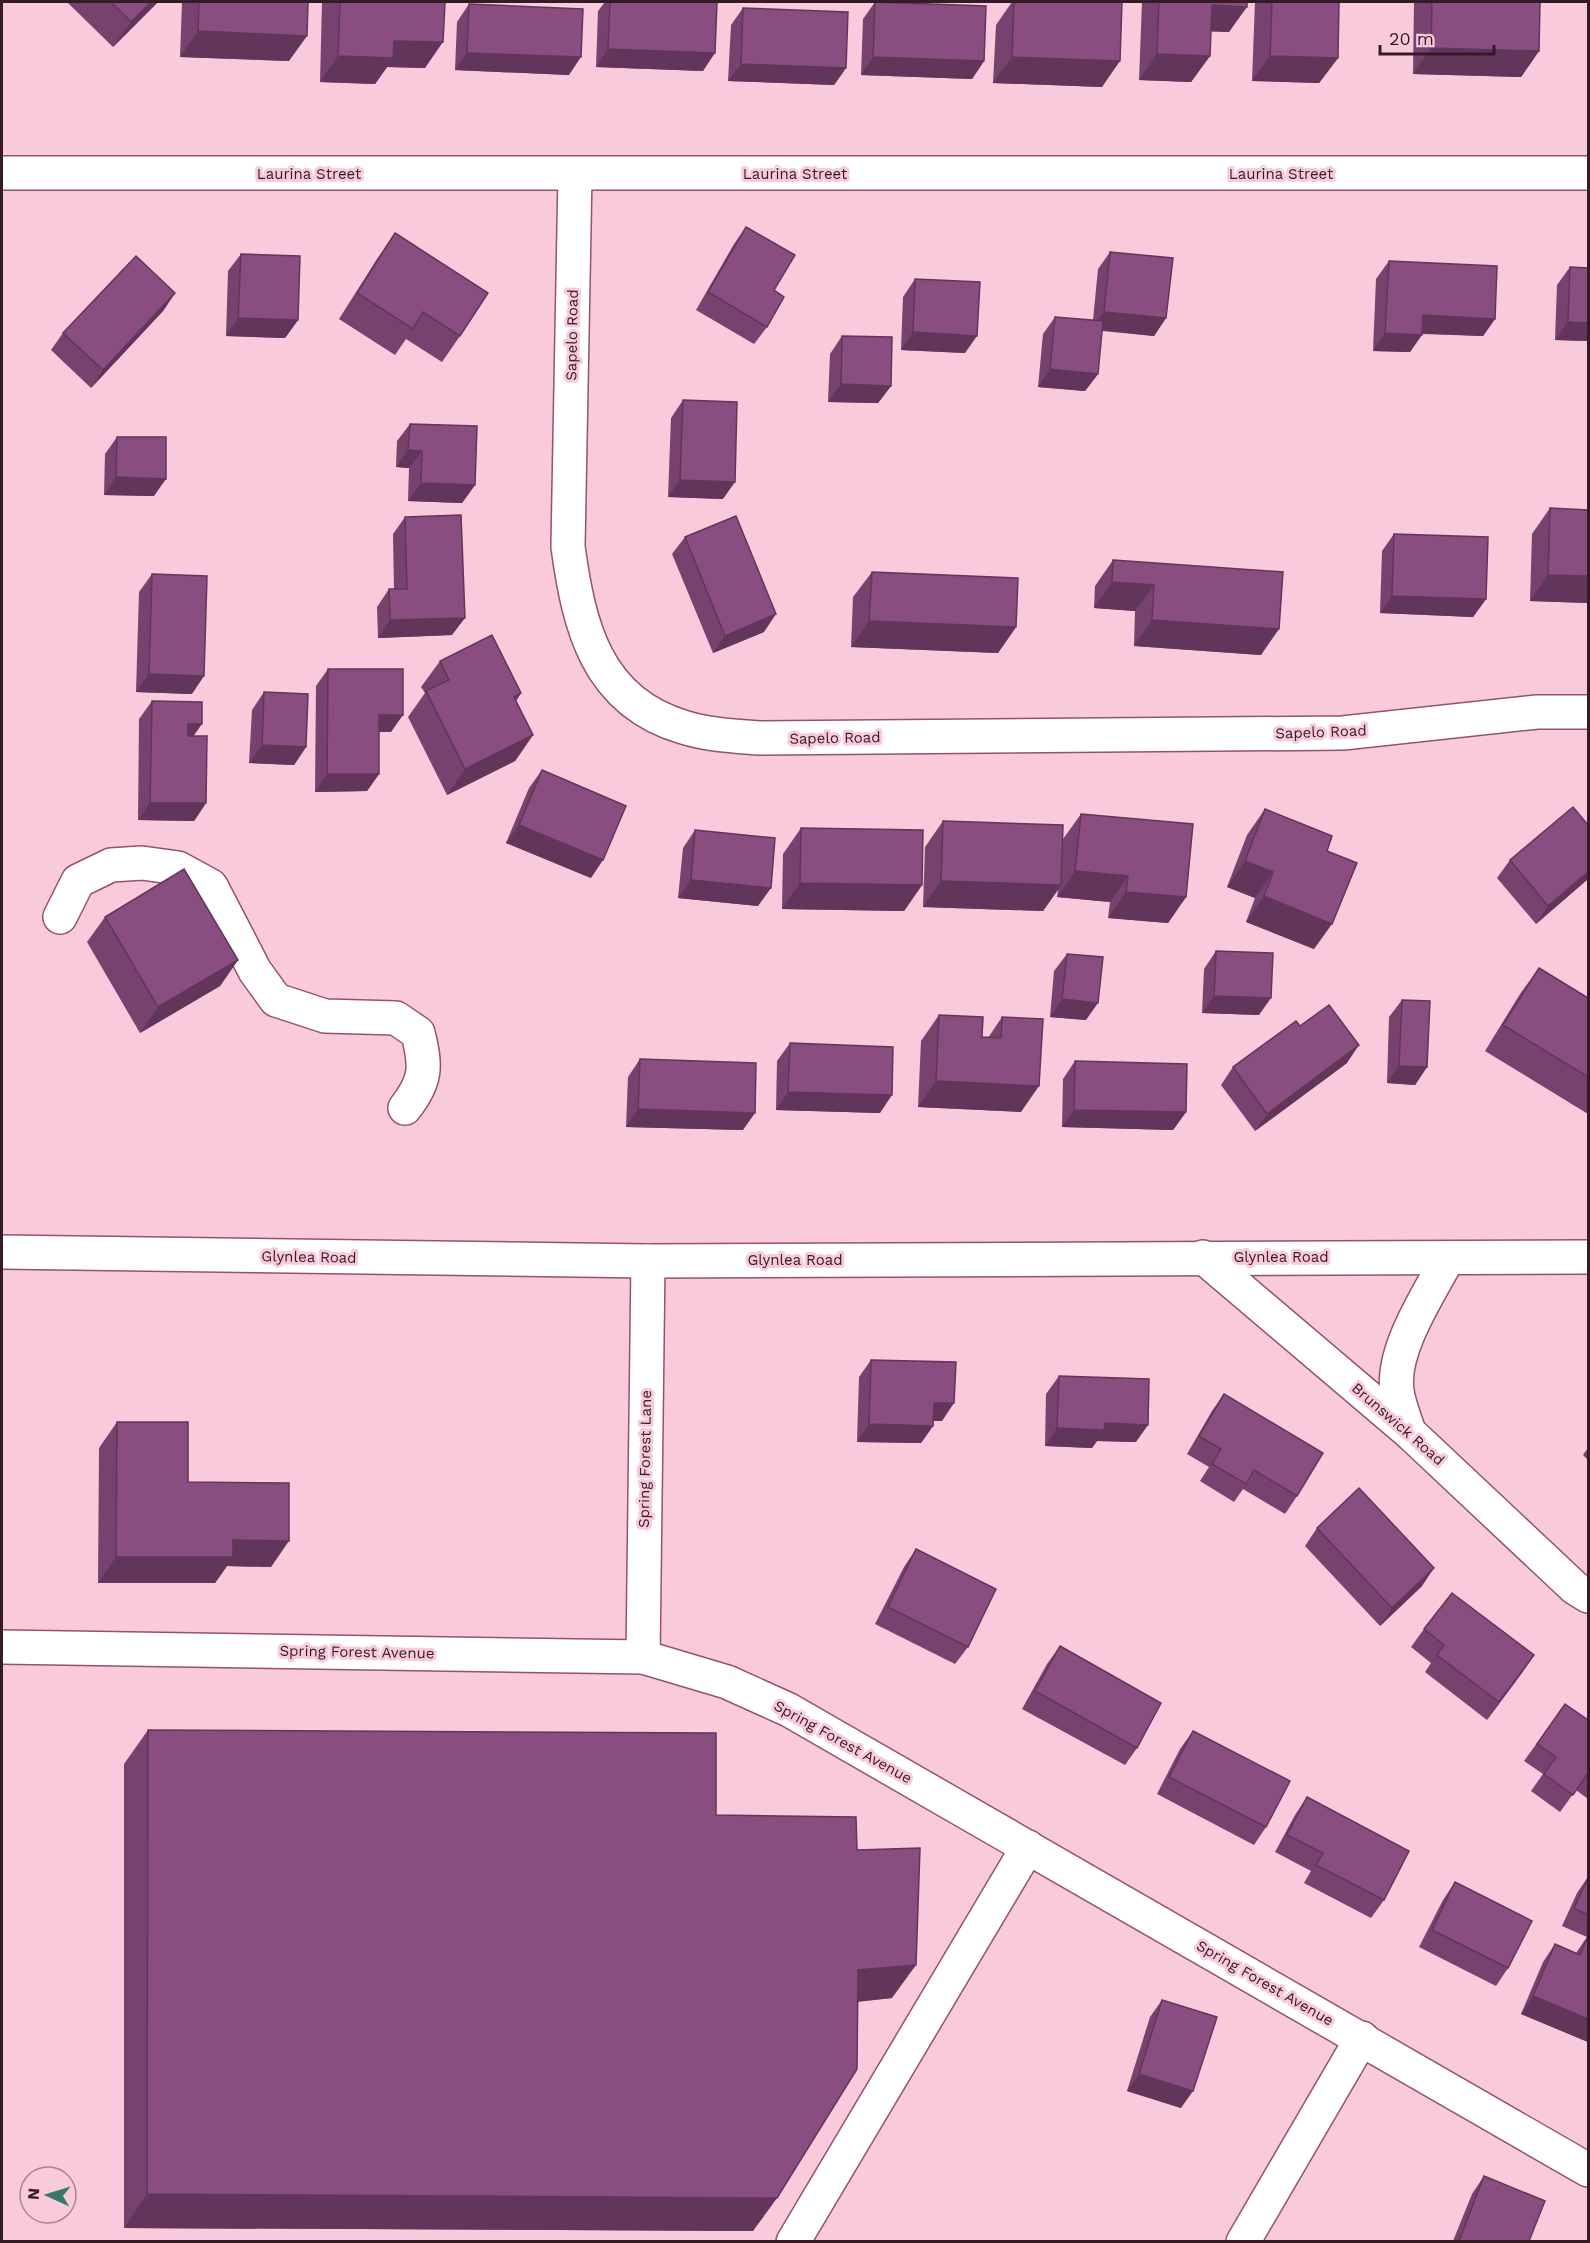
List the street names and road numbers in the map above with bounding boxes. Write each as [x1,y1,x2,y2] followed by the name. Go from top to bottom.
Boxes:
[257,165,362,183] street label: Laurina Street
[743,165,848,183] street label: Laurina Street
[1229,165,1334,183] street label: Laurina Street
[562,289,582,381] street label: Sapelo Road
[1275,721,1367,743] street label: Sapelo Road
[789,728,881,748] street label: Sapelo Road
[261,1247,357,1267] street label: Glynlea Road
[1233,1248,1329,1266] street label: Glynlea Road
[747,1251,843,1269] street label: Glynlea Road
[1348,1379,1448,1469] street label: Brunswick Road
[635,1390,655,1528] street label: Spring Forest Lane
[279,1642,435,1662] street label: Spring Forest Avenue
[771,1697,915,1787] street label: Spring Forest Avenue
[1193,1936,1337,2030] street label: Spring Forest Avenue

